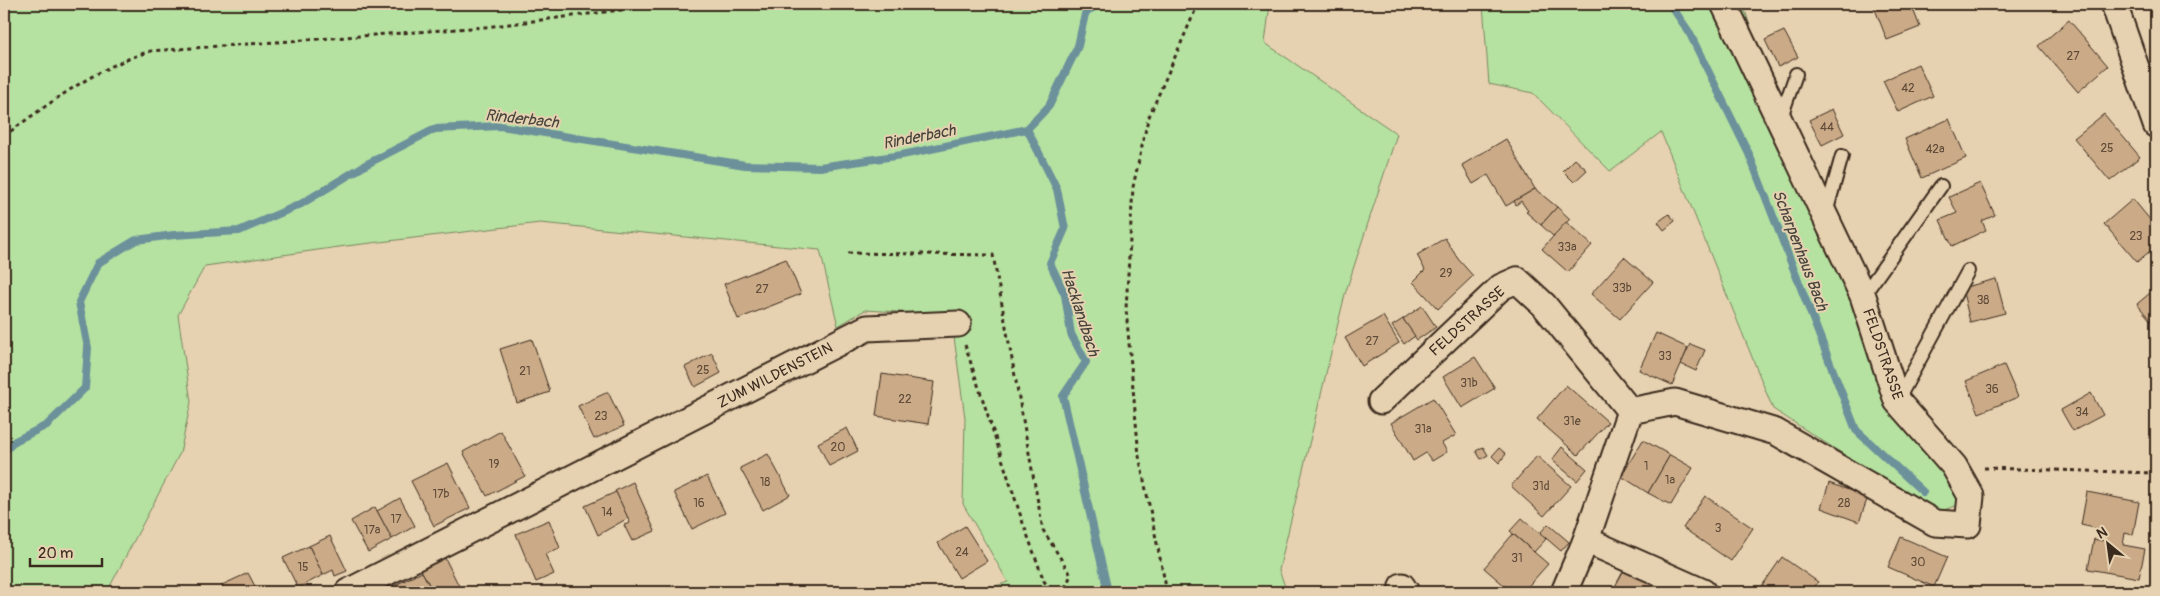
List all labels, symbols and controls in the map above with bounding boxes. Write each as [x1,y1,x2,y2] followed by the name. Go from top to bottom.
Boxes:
[2066,49,2080,64] house number: 27
[1901,81,1915,96] house number: 42
[484,105,561,133] water label: Rinderbach
[881,120,959,154] water label: Rinderbach
[1820,120,1834,135] house number: 44
[2100,141,2114,156] house number: 25
[1925,142,1945,157] house number: 42a
[1768,187,1833,315] water label: Scharpenhaus Bach
[2129,229,2143,244] house number: 23
[1558,240,1577,255] house number: 33a
[1056,266,1104,360] water label: Hacklandbach
[1440,266,1452,281] house number: 29
[1612,281,1632,296] house number: 33b
[755,282,769,297] house number: 27
[1425,282,1509,360] street label: FELDSTRASSE
[1977,293,1989,308] house number: 38
[1858,306,1907,403] street label: FELDSTRASSE
[1365,334,1379,349] house number: 27
[715,338,836,413] street label: ZUM WILDENSTEIN
[1658,349,1672,364] house number: 33
[696,363,710,378] house number: 25
[519,364,531,379] house number: 21
[1460,376,1478,391] house number: 31b
[1985,382,1999,397] house number: 36
[898,392,912,407] house number: 22
[2075,405,2089,420] house number: 34
[594,409,608,424] house number: 23
[1563,414,1581,429] house number: 31e
[1415,422,1432,437] house number: 31a
[831,440,845,455] house number: 20
[489,457,499,472] house number: 19
[1644,459,1648,474] house number: 1
[1665,473,1676,488] house number: 1a
[760,475,770,490] house number: 18
[1532,479,1550,494] house number: 31d
[433,487,450,502] house number: 17b
[693,496,705,511] house number: 16
[1838,496,1850,511] house number: 28
[601,505,613,520] house number: 14
[390,512,402,527] house number: 17
[2082,518,2132,568] north arrow
[1715,521,1722,536] house number: 3
[364,523,381,538] house number: 17a
[2094,523,2110,543] text: N
[30,536,102,568] scale bar
[38,544,73,563] text: 20 m
[955,545,969,560] house number: 24
[1511,551,1523,566] house number: 31
[1911,555,1925,570] house number: 30
[297,560,309,575] house number: 15

